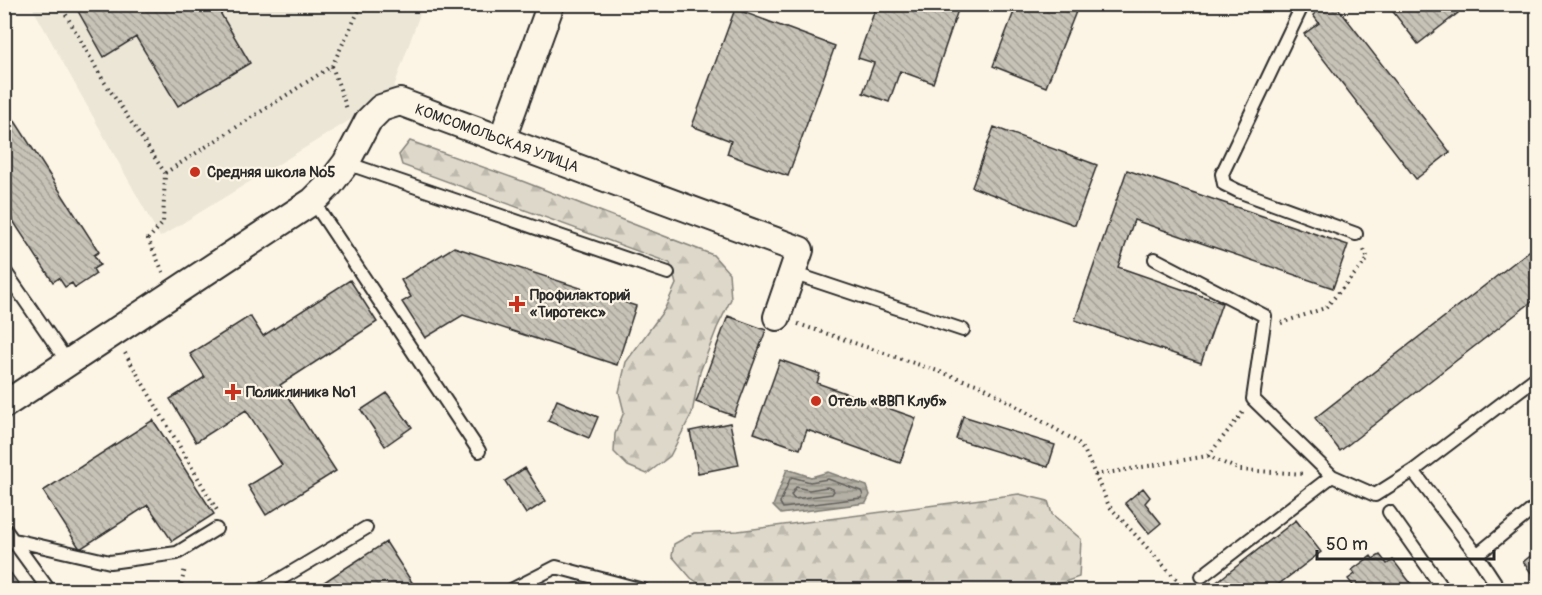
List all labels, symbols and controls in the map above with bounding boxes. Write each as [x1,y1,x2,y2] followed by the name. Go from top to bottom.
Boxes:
[412,100,582,177] street label: КОМСОМОЛЬСКАЯ УЛИЦА
[207,163,335,182] place label: Средняя школа №5
[188,165,202,179] marker: Средняя школа №5
[530,286,631,322] place label: Профилакторий «Тиротекс»
[508,295,526,313] marker: Профилакторий «Тиротекс»
[224,383,242,401] marker: Поликлиника №1
[246,383,356,402] place label: Поликлиника №1
[828,392,947,411] place label: Отель «ВВП Клуб»
[809,394,823,408] marker: Отель «ВВП Клуб»
[1317,523,1494,561] scale bar
[1326,533,1368,556] text: 50 m

